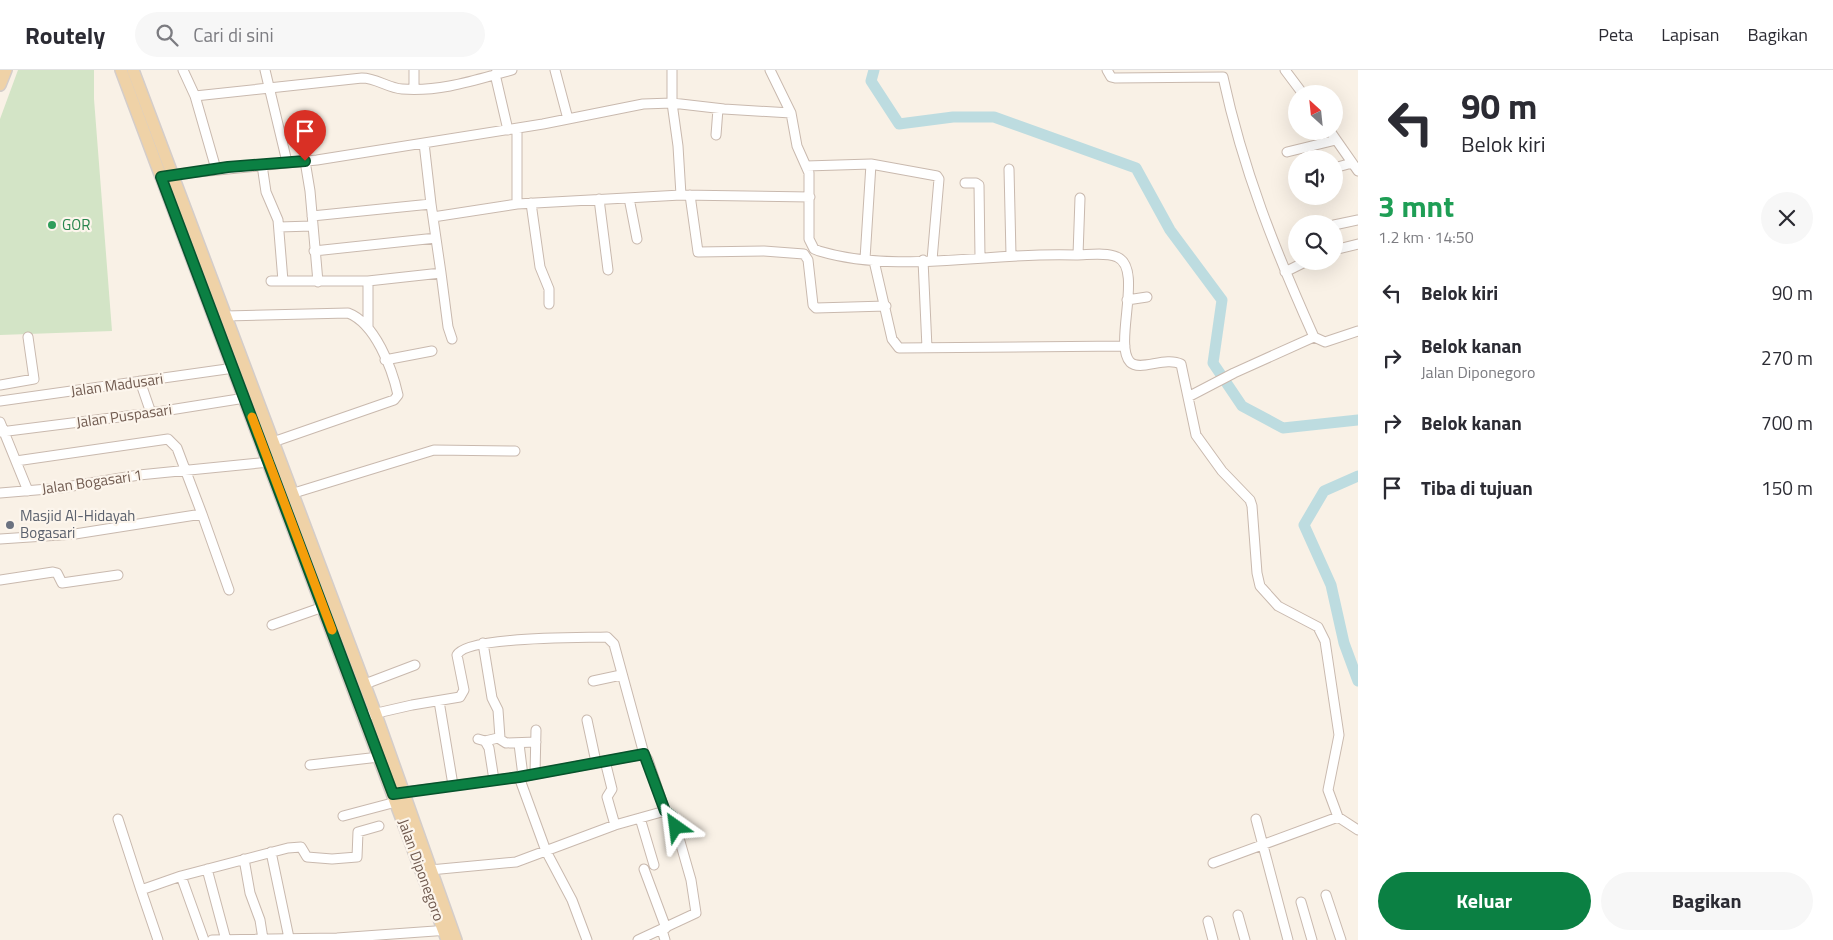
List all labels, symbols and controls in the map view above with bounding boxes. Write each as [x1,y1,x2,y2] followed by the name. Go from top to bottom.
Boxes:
[135,12,485,57] search box
[25,17,105,53] text: Routely
[193,20,274,49] text: Cari di sini
[153,21,181,49] icon: search
[1598,21,1633,48] text: Peta
[1661,21,1719,48] text: Lapisan
[1747,21,1808,48] text: Bagikan
[1461,79,1537,133] text: 90 m
[1288,85,1342,140] north arrow
[1288,85,1343,270] map controls
[1378,90,1443,155] icon: left
[284,110,326,161] pin
[291,117,319,145] icon: arrive
[1461,127,1546,161] text: Belok kiri
[1288,150,1343,205] button: sound
[1378,183,1454,229] text: 3 mnt
[1761,192,1813,244] button: close
[62,213,90,236] place label: GOR
[1288,215,1343,270] button: search
[46,219,58,231] marker: GOR
[1378,225,1474,249] text: 1.2 km · 14:50
[1421,278,1498,307] text: Belok kiri
[1772,278,1813,307] text: 90 m
[1378,279,1406,307] icon: left
[1421,331,1522,360] text: Belok kanan
[1761,343,1813,372] text: 270 m
[1378,344,1406,372] icon: right
[1421,360,1535,384] text: Jalan Diponegoro
[69,367,165,402] street label: Jalan Madusari
[75,397,173,434] street label: Jalan Puspasari
[1421,408,1522,437] text: Belok kanan
[1761,408,1813,437] text: 700 m
[1378,409,1406,437] icon: right
[40,463,144,500] street label: Jalan Bogasari 1
[1421,473,1533,502] text: Tiba di tujuan
[1761,473,1813,502] text: 150 m
[1378,474,1406,502] icon: arrive
[20,504,135,544] place label: Masjid Al-Hidayah Bogasari
[4,519,16,531] marker: Masjid Al-Hidayah Bogasari
[649,800,701,852] position arrow
[392,816,451,924] street label: Jalan Diponegoro
[1378,872,1591,930] button: Keluar
[1601,872,1813,930] button: Bagikan

